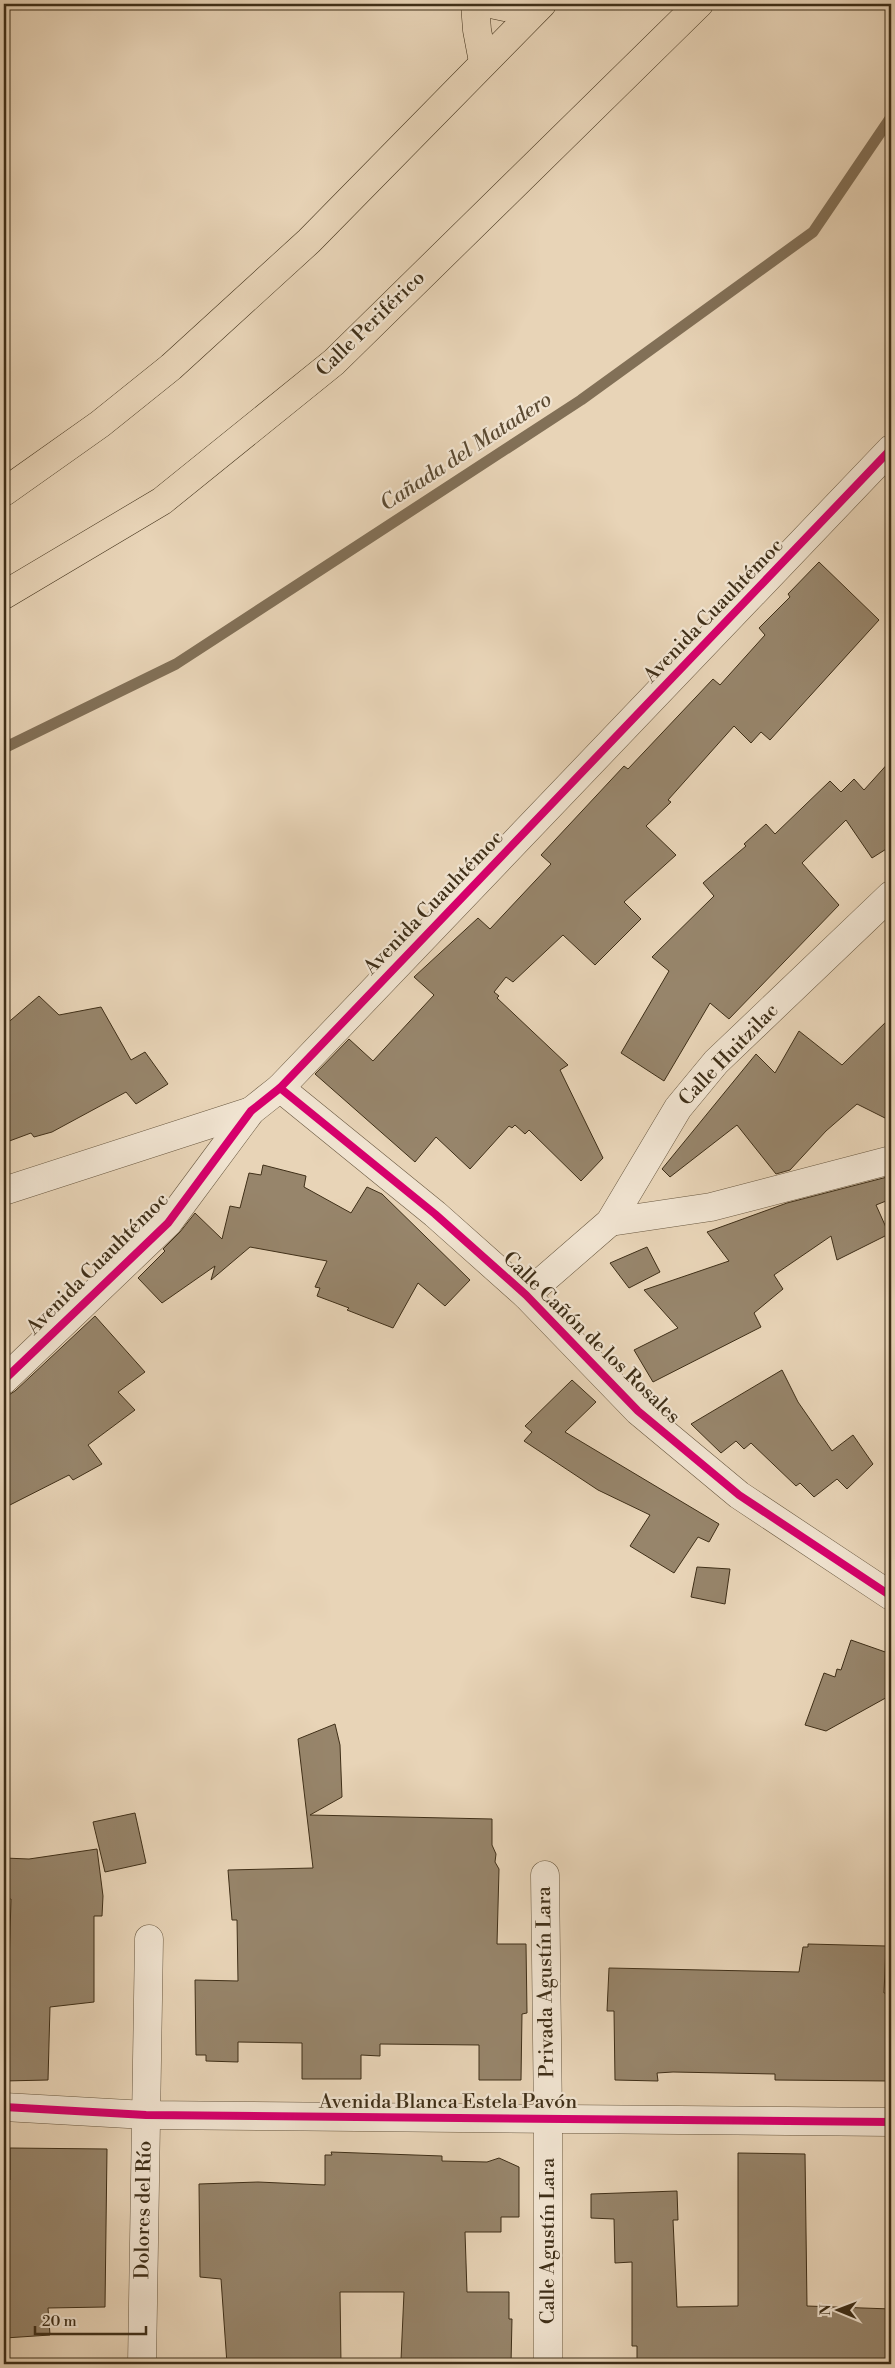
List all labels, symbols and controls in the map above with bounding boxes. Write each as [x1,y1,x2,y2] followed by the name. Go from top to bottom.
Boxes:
[311,266,431,382] street label: Calle Periférico
[375,387,557,517] water label: Cañada del Matadero
[638,534,789,689] street label: Avenida Cuauhtémoc
[358,826,509,981] street label: Avenida Cuauhtémoc
[674,998,784,1112] street label: Calle Huitzilac
[21,1188,174,1341] street label: Avenida Cuauhtémoc
[497,1247,685,1429] street label: Calle Cañón de los Rosales
[532,1885,560,2078] street label: Privada Agustín Lara
[318,2090,577,2115] street label: Avenida Blanca Estela Pavón
[130,2141,158,2279] street label: Dolores del Río
[536,2157,561,2324] street label: Calle Agustín Lara
[812,2286,862,2336] north arrow
[35,2303,146,2335] scale bar
[817,2304,835,2315] text: N
[42,2312,77,2331] text: 20 m

